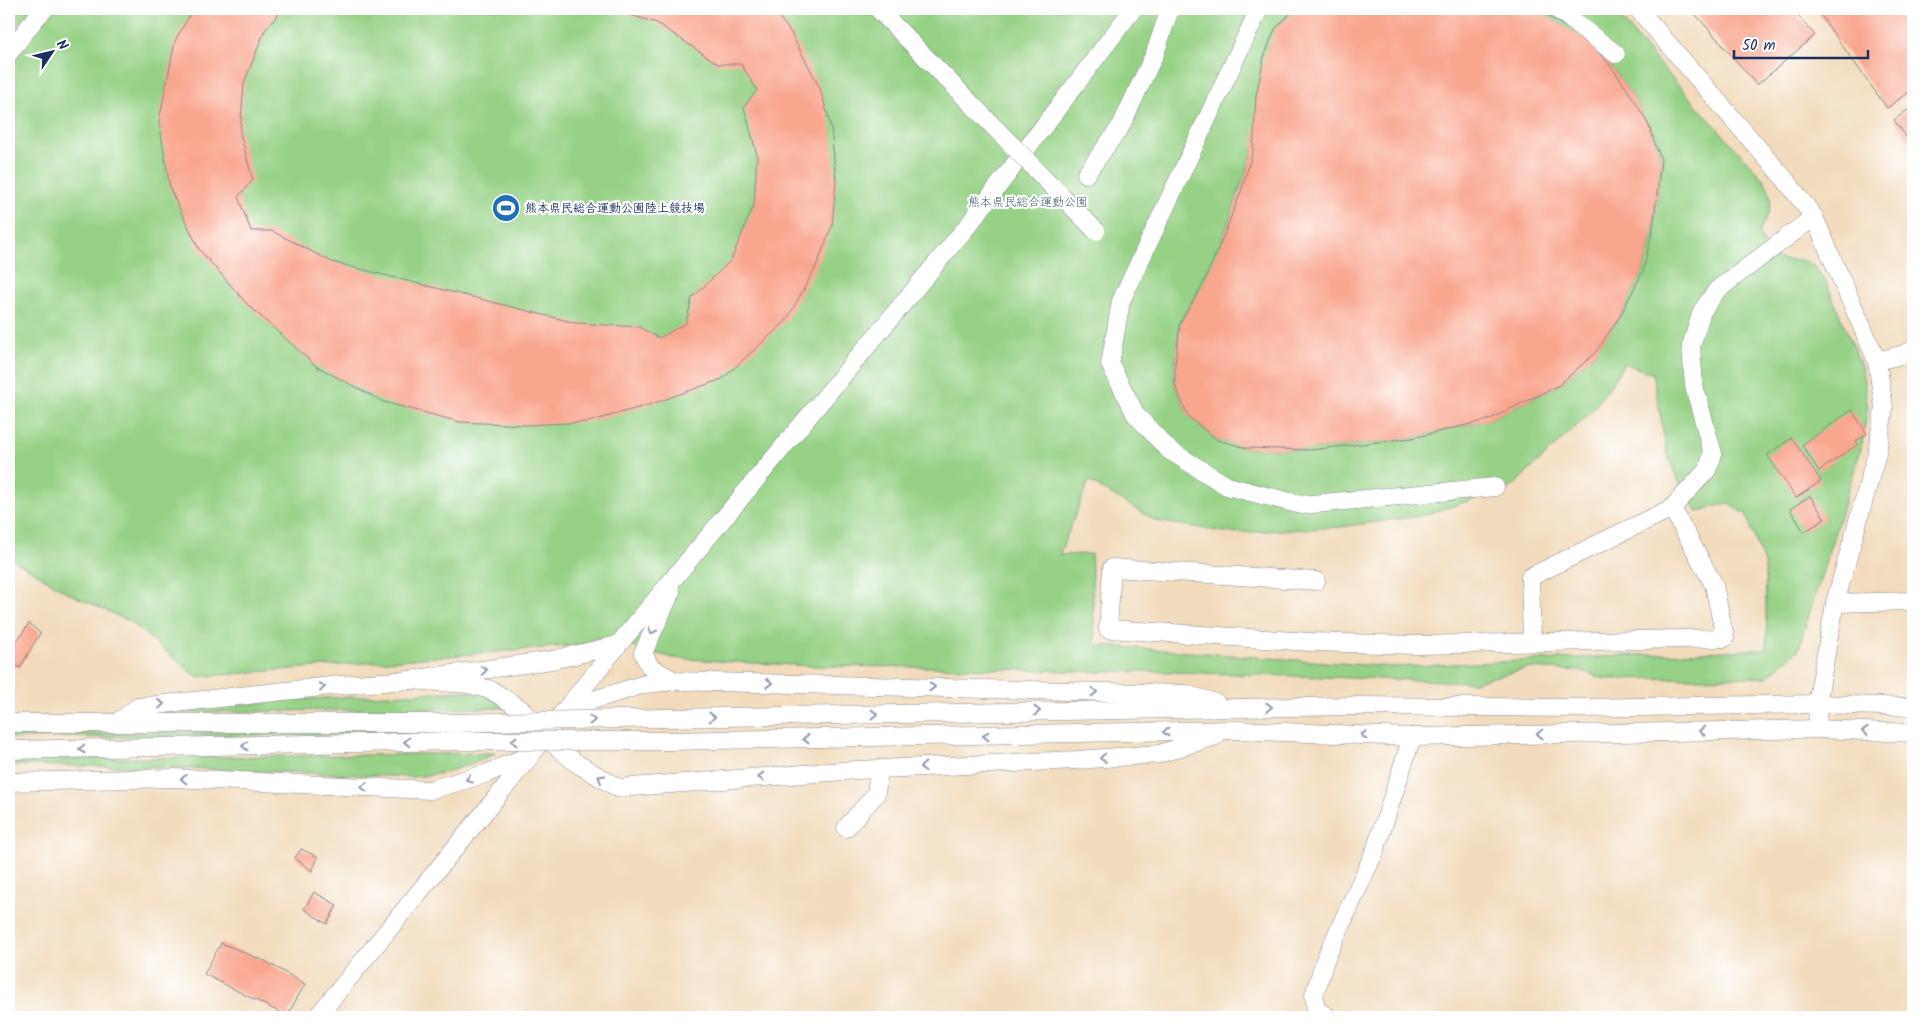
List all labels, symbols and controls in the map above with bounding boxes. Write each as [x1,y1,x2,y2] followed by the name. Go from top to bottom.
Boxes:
[28,28,78,78] north arrow
[1734,28,1868,60] scale bar
[1742,34,1776,58] text: 50 m
[50,35,73,55] text: N
[491,193,521,223] sports icon: 熊本県民総合運動公園陸上競技場
[968,193,1088,212] park label: 熊本県民総合運動公園
[525,199,705,218] place label: 熊本県民総合運動公園陸上競技場
[648,626,659,635] one-way arrow
[480,665,488,676] one-way arrow
[766,678,774,689] one-way arrow
[319,682,327,693] one-way arrow
[928,682,936,693] one-way arrow
[1090,686,1098,697] one-way arrow
[157,699,165,710] one-way arrow
[1265,702,1273,713] one-way arrow
[1033,706,1041,716] one-way arrow
[870,708,878,719] one-way arrow
[708,712,716,722] one-way arrow
[588,715,596,725] one-way arrow
[1860,725,1868,736] one-way arrow
[1698,726,1706,736] one-way arrow
[1162,727,1170,737] one-way arrow
[1535,729,1543,740] one-way arrow
[1360,730,1368,740] one-way arrow
[982,731,990,741] one-way arrow
[802,734,810,744] one-way arrow
[509,736,517,746] one-way arrow
[403,737,411,748] one-way arrow
[240,740,248,751] one-way arrow
[78,744,86,754] one-way arrow
[1098,753,1106,764] one-way arrow
[918,761,926,772] one-way arrow
[756,771,764,782] one-way arrow
[180,773,188,784] one-way arrow
[465,773,473,783] one-way arrow
[598,774,607,784] one-way arrow
[359,781,367,792] one-way arrow

